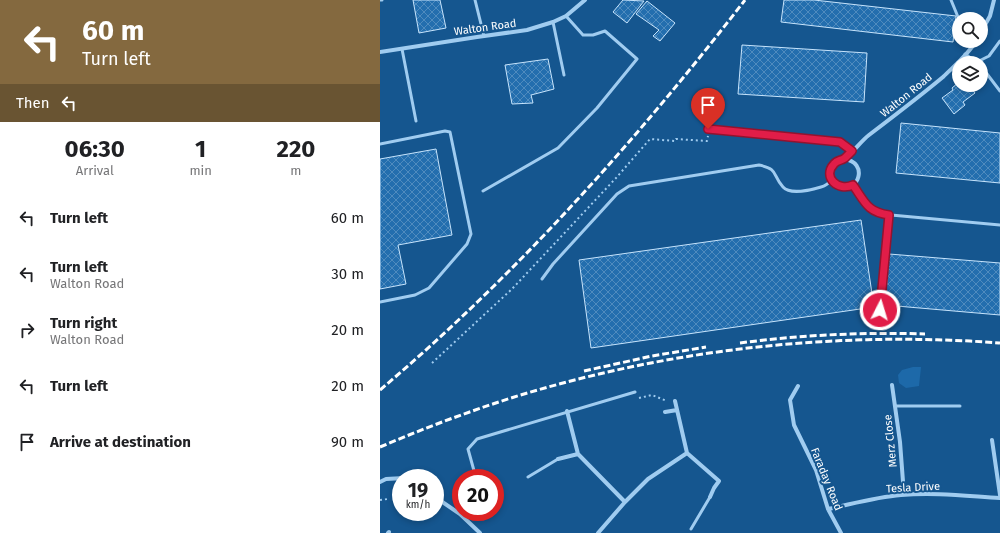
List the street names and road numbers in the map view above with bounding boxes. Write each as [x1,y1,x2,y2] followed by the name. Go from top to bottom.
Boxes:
[453,17,517,38] street label: Walton Road
[878,71,935,120] street label: Walton Road
[881,414,900,468] street label: Merz Close
[808,446,845,513] street label: Faraday Road
[886,480,940,495] street label: Tesla Drive

